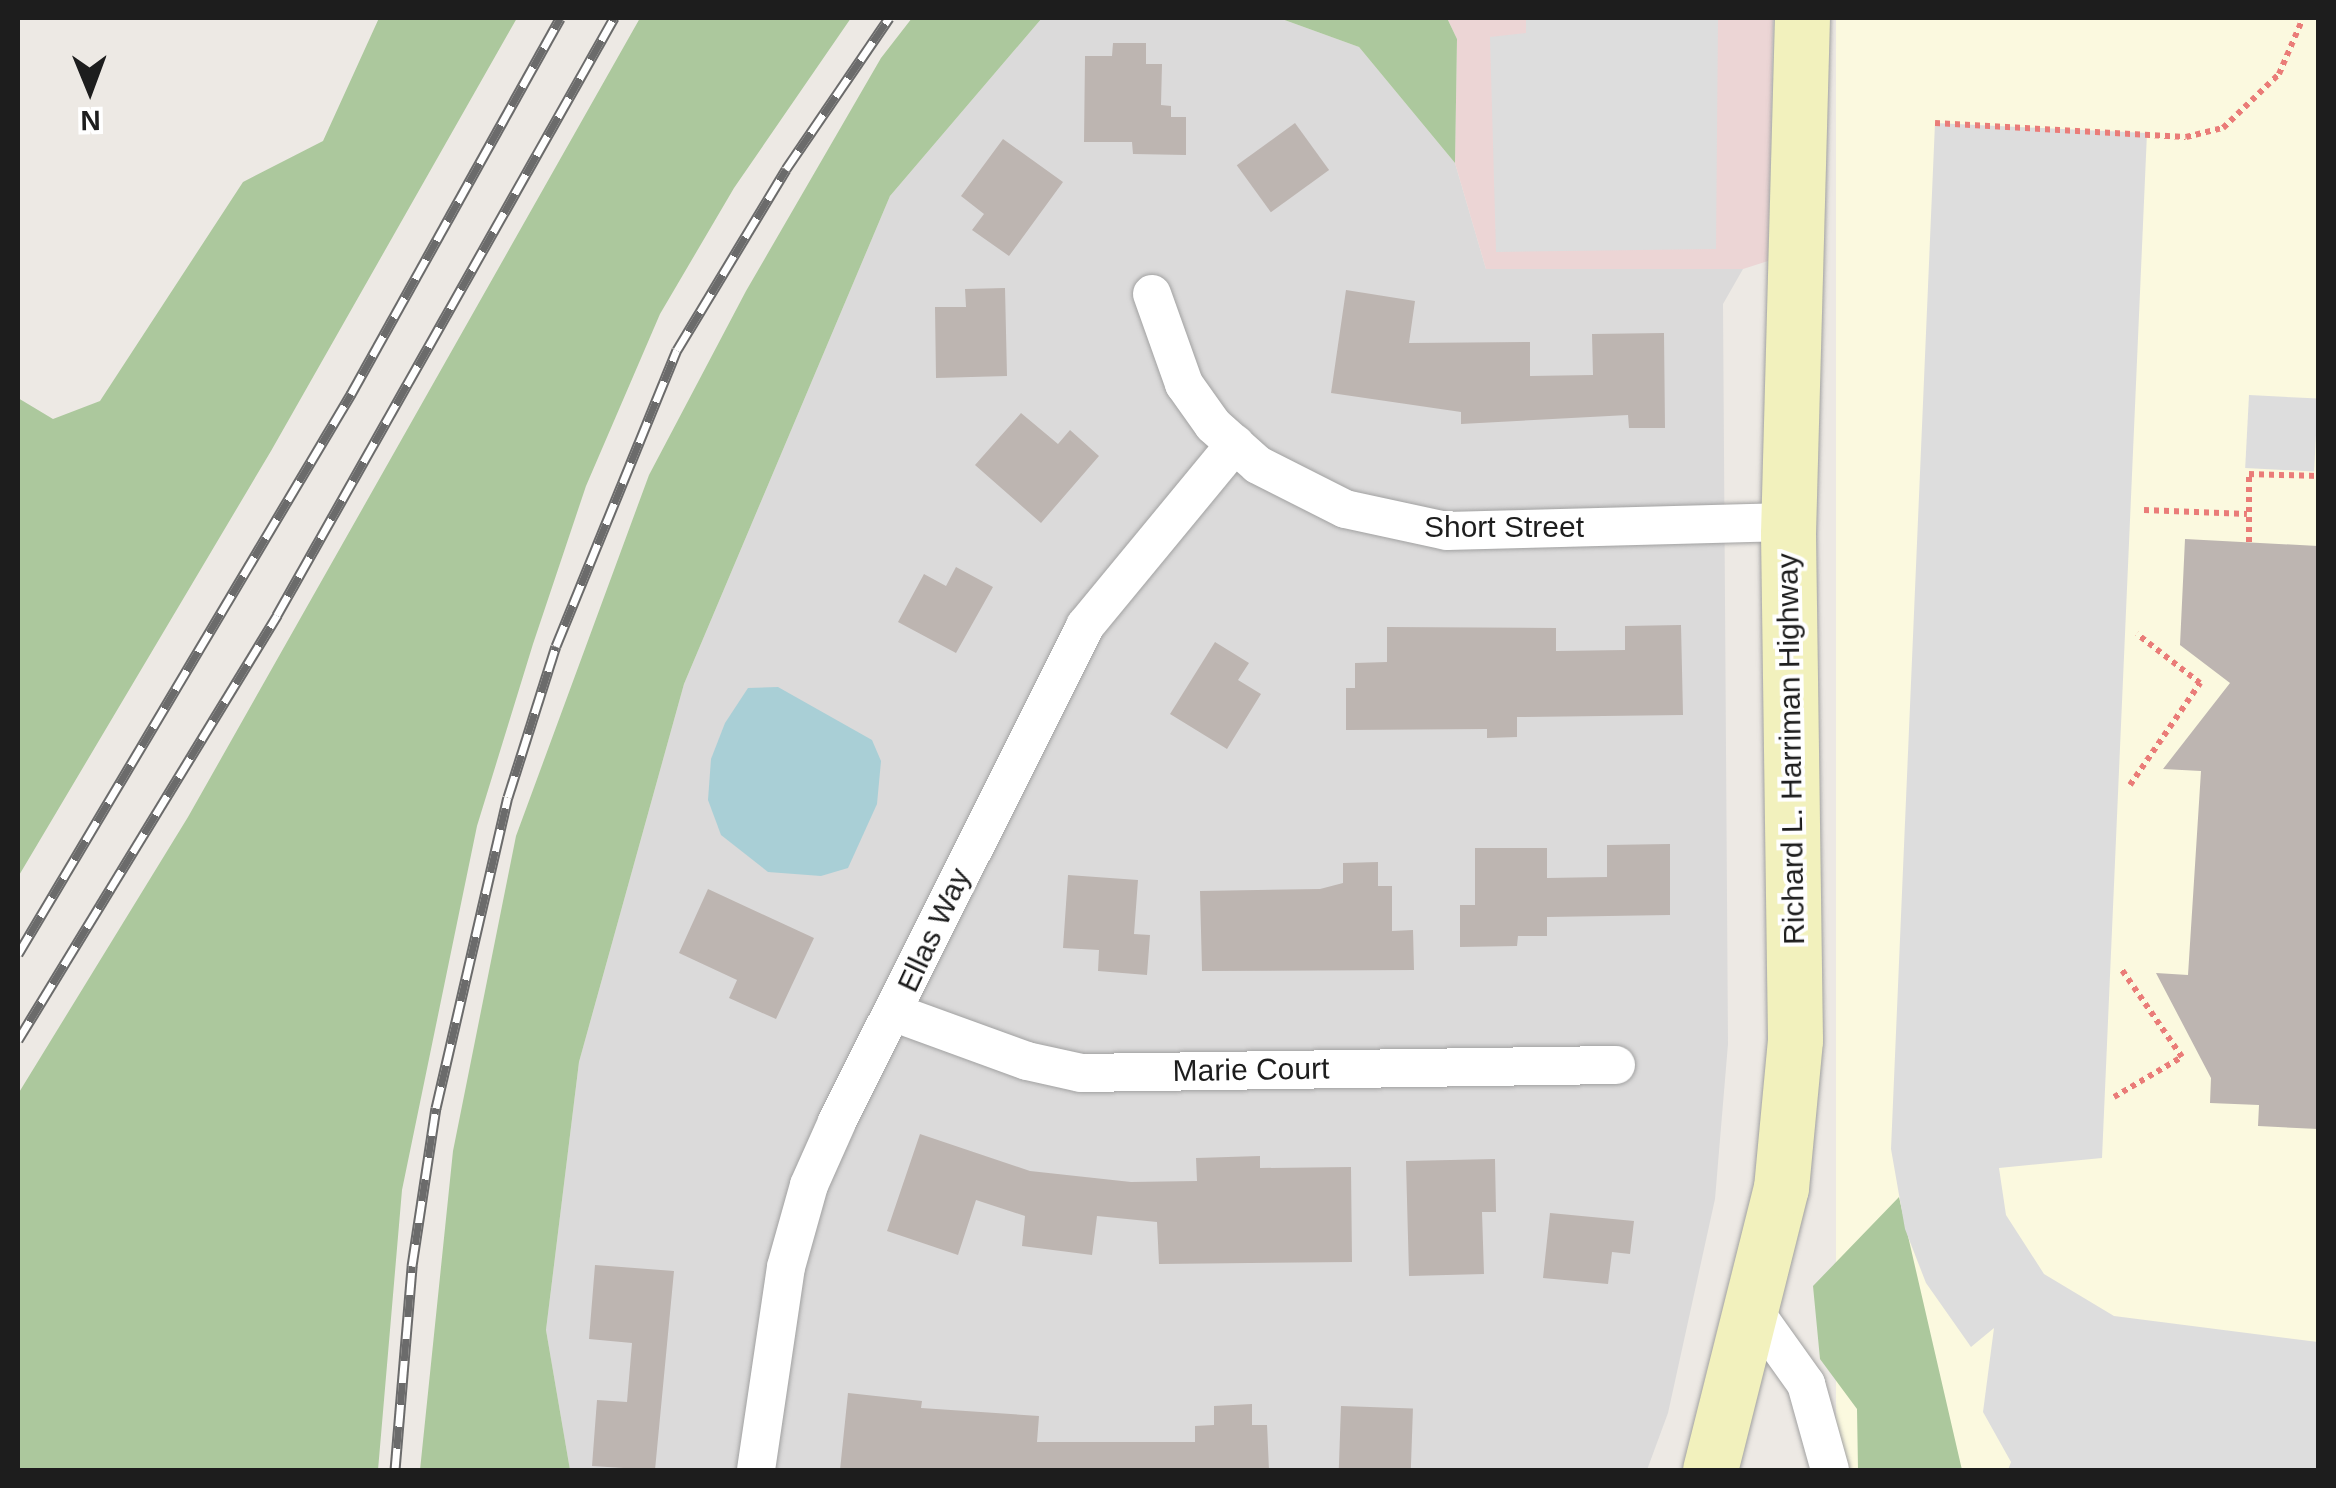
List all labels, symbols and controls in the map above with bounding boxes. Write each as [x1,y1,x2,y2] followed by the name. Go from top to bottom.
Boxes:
[40,40,140,140] north arrow
[80,105,101,136] text: N
[1424,509,1584,545] street label: Short Street
[1770,553,1812,945] street label: Richard L. Harriman Highway
[890,862,978,998] street label: Ellas Way
[1172,1051,1330,1089] street label: Marie Court

